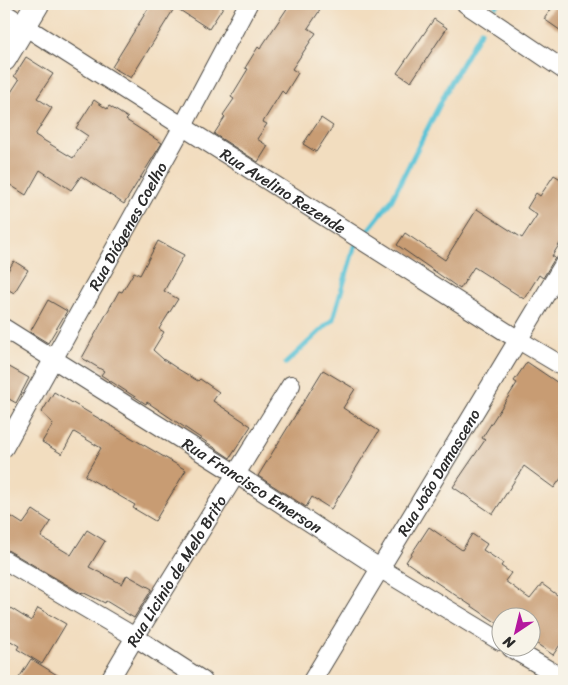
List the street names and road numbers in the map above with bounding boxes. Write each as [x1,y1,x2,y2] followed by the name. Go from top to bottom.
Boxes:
[214,139,352,242] street label: Rua Avelino Rezende
[80,156,175,296] street label: Rua Diógenes Coelho
[388,403,488,542] street label: Rua João Damasceno
[176,429,329,542] street label: Rua Francisco Emerson
[118,489,234,652] street label: Rua Licinio de Melo Brito

